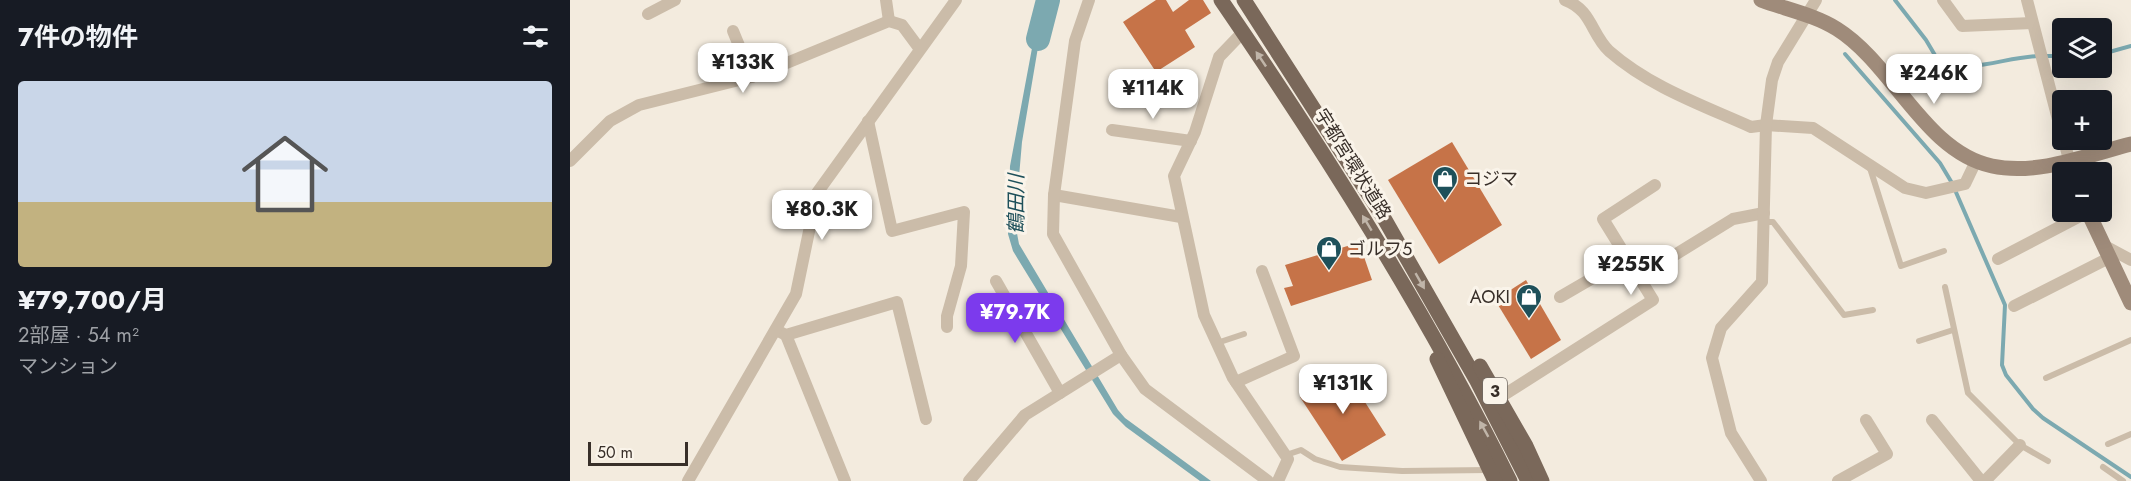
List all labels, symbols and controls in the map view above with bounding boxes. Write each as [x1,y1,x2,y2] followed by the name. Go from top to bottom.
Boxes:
[18,18,138,56] text: 7件の物件
[2052,18,2112,222] map controls
[2052,18,2112,78] button: layers
[519,20,552,53] icon: filters
[701,43,785,94] pin: ¥133K
[712,48,774,77] text: ¥133K
[1256,51,1267,67] one-way arrow
[1892,54,1976,105] pin: ¥246K
[1900,59,1968,88] text: ¥246K
[1111,69,1195,120] pin: ¥114K
[1122,74,1184,103] text: ¥114K
[2052,90,2112,150] button: +
[1309,104,1397,224] street label: 宇都宮環状道路
[231,120,339,228] icon: home
[2052,162,2112,222] button: −
[1430,164,1460,202] shop icon: コジマ
[1464,166,1518,192] place label: コジマ
[1002,172,1031,234] water label: 鶴田川
[773,190,871,241] pin: ¥80.3K
[786,195,858,224] text: ¥80.3K
[1361,215,1372,231] one-way arrow
[1314,234,1344,272] shop icon: ゴルフ５
[1348,236,1412,262] place label: ゴルフ５
[1589,245,1673,296] pin: ¥255K
[1598,250,1664,279] text: ¥255K
[1415,272,1425,289] one-way arrow
[18,281,167,319] text: ¥79,700/月
[1514,282,1544,320] shop icon: AOKI
[1470,284,1510,310] place label: AOKI
[966,293,1064,344] pin: ¥79.7K
[980,298,1050,327] text: ¥79.7K
[18,321,139,350] text: 2部屋 · 54 m²
[18,352,118,381] text: マンション
[1301,364,1385,415] pin: ¥131K
[1313,369,1373,398] text: ¥131K
[1483,378,1507,404] road number: 3
[1479,420,1489,437] one-way arrow
[588,439,688,466] scale bar
[597,441,633,464] text: 50 m

